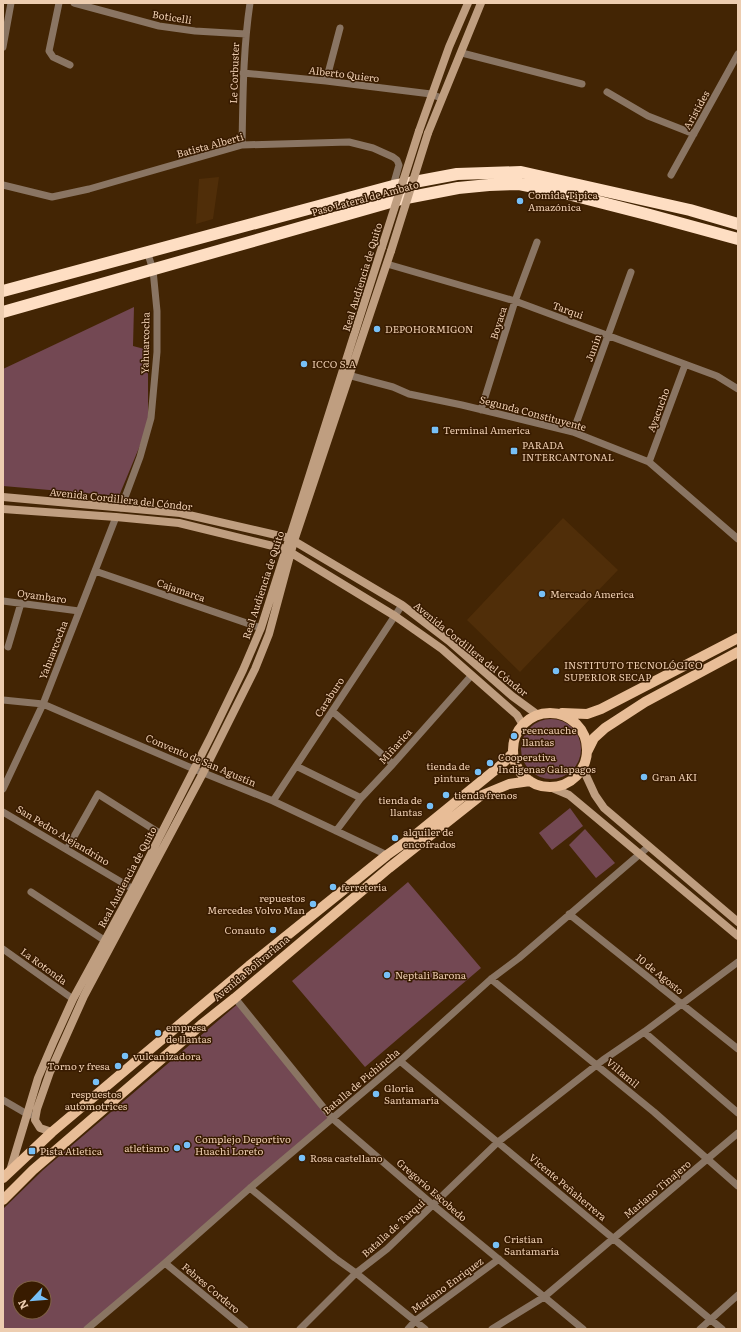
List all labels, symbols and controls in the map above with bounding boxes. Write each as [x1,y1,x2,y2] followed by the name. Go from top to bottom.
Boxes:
[151,6,194,27] street label: Boticelli
[225,42,242,104] street label: Le Corbuster
[308,62,380,85] street label: Alberto Quiero
[679,87,713,132] street label: Aristides
[175,128,246,161] street label: Batista Alberti
[310,176,420,219] street label: Paso Lateral de Ambato
[528,187,598,214] place label: Comida Típica Amazónica
[515,196,525,206] marker: Comida Típica Amazónica
[338,220,385,333] street label: Real Audiencia de Quito
[550,297,586,322] street label: Tarqui
[485,304,510,341] street label: Boyaca
[136,311,153,374] street label: Yahuarcocha
[385,321,473,336] place label: DEPOHORMIGON
[372,324,382,334] marker: DEPOHORMIGON
[581,332,605,364] street label: Junín
[312,356,357,371] place label: ICCO S.A
[299,359,309,369] marker: ICCO S.A
[643,385,673,434] street label: Ayacucho
[478,391,588,434] street label: Segunda Constituyente
[443,422,531,437] place label: Terminal America
[430,425,440,435] marker: Terminal America
[522,437,614,464] place label: PARADA INTERCANTONAL
[509,446,519,456] marker: PARADA INTERCANTONAL
[49,484,193,513] street label: Avenida Cordillera del Cóndor
[238,529,287,641] street label: Real Audiencia de Quito
[155,574,208,605] street label: Cajamarca
[16,585,68,606] street label: Oyambaro
[550,586,635,601] place label: Mercado America
[537,589,547,599] marker: Mercado America
[411,598,532,700] street label: Avenida Cordillera del Cóndor
[34,618,71,681] street label: Yahuarcocha
[564,657,703,684] place label: INSTITUTO TECNOLÓGICO SUPERIOR SECAP
[551,666,561,676] marker: INSTITUTO TECNOLÓGICO SUPERIOR SECAP
[310,674,347,720] street label: Caraburo
[522,722,577,749] place label: reencauche llantas
[374,724,415,767] street label: Miñarica
[144,729,259,790] street label: Convento de San Agustín
[509,731,519,741] marker: reencauche llantas
[498,749,596,776] place label: Cooperativa Indigenas Galapagos
[426,758,471,785] place label: tienda de pintura
[485,758,495,768] marker: Cooperativa Indigenas Galapagos
[473,767,483,777] marker: tienda de pintura
[652,769,697,784] place label: Gran AKI
[639,772,649,782] marker: Gran AKI
[454,787,517,802] place label: tienda frenos
[441,790,451,800] marker: tienda frenos
[378,792,422,819] place label: tienda de llantas
[14,801,113,869] street label: San Pedro Alejandrino
[425,801,435,811] marker: tienda de llantas
[93,823,160,930] street label: Real Audiencia de Quito
[403,824,456,851] place label: alquiler de encofrados
[390,833,400,843] marker: alquiler de encofrados
[341,879,387,894] place label: ferreteria
[328,882,338,892] marker: ferreteria
[207,890,305,917] place label: repuestos Mercedes Volvo Man
[308,899,318,909] marker: repuestos Mercedes Volvo Man
[225,922,265,937] place label: Conauto
[268,925,278,935] marker: Conauto
[209,931,293,1004] street label: Avenida Bolivariana
[18,944,71,988] street label: La Rotonda
[633,950,688,998] street label: 10 de Agosto
[395,967,467,982] place label: Neptali Barona
[382,970,392,980] marker: Neptali Barona
[166,1019,212,1046] place label: empresa de llantas
[153,1028,163,1038] marker: empresa de llantas
[319,1044,403,1117] street label: Batalla de Pichincha
[133,1048,201,1063] place label: vulcanizadora
[120,1051,130,1061] marker: vulcanizadora
[604,1054,644,1091] street label: Villamil
[47,1058,111,1073] place label: Torno y fresa
[113,1061,123,1071] marker: Torno y fresa
[91,1077,101,1087] marker: respuestos automotrices
[384,1080,440,1107] place label: Gloria Santamaría
[65,1086,128,1113] place label: respuestos automotrices
[371,1089,381,1099] marker: Gloria Santamaría
[195,1131,291,1158] place label: Complejo Deportivo Huachi Loreto
[124,1140,169,1155] place label: atletismo
[182,1140,192,1150] marker: Complejo Deportivo Huachi Loreto
[40,1143,103,1158] place label: Pista Atletica
[172,1143,182,1153] marker: atletismo
[27,1146,37,1156] marker: Pista Atletica
[310,1150,383,1165] place label: Rosa castellano
[526,1150,611,1224] street label: Vicente Peñaherrera
[297,1153,307,1163] marker: Rosa castellano
[394,1155,471,1225] street label: Gregorio Escobedo
[620,1156,694,1221] street label: Mariano Tinajero
[358,1195,428,1260] street label: Batalla de Tarqui
[504,1231,560,1258] place label: Cristian Santamaría
[491,1240,501,1250] marker: Cristian Santamaría
[407,1253,486,1316] street label: Mariano Enriquez
[179,1259,244,1317] street label: Febres Cordero
[12,1280,52,1320] north arrow
[13,1297,31,1312] text: N

